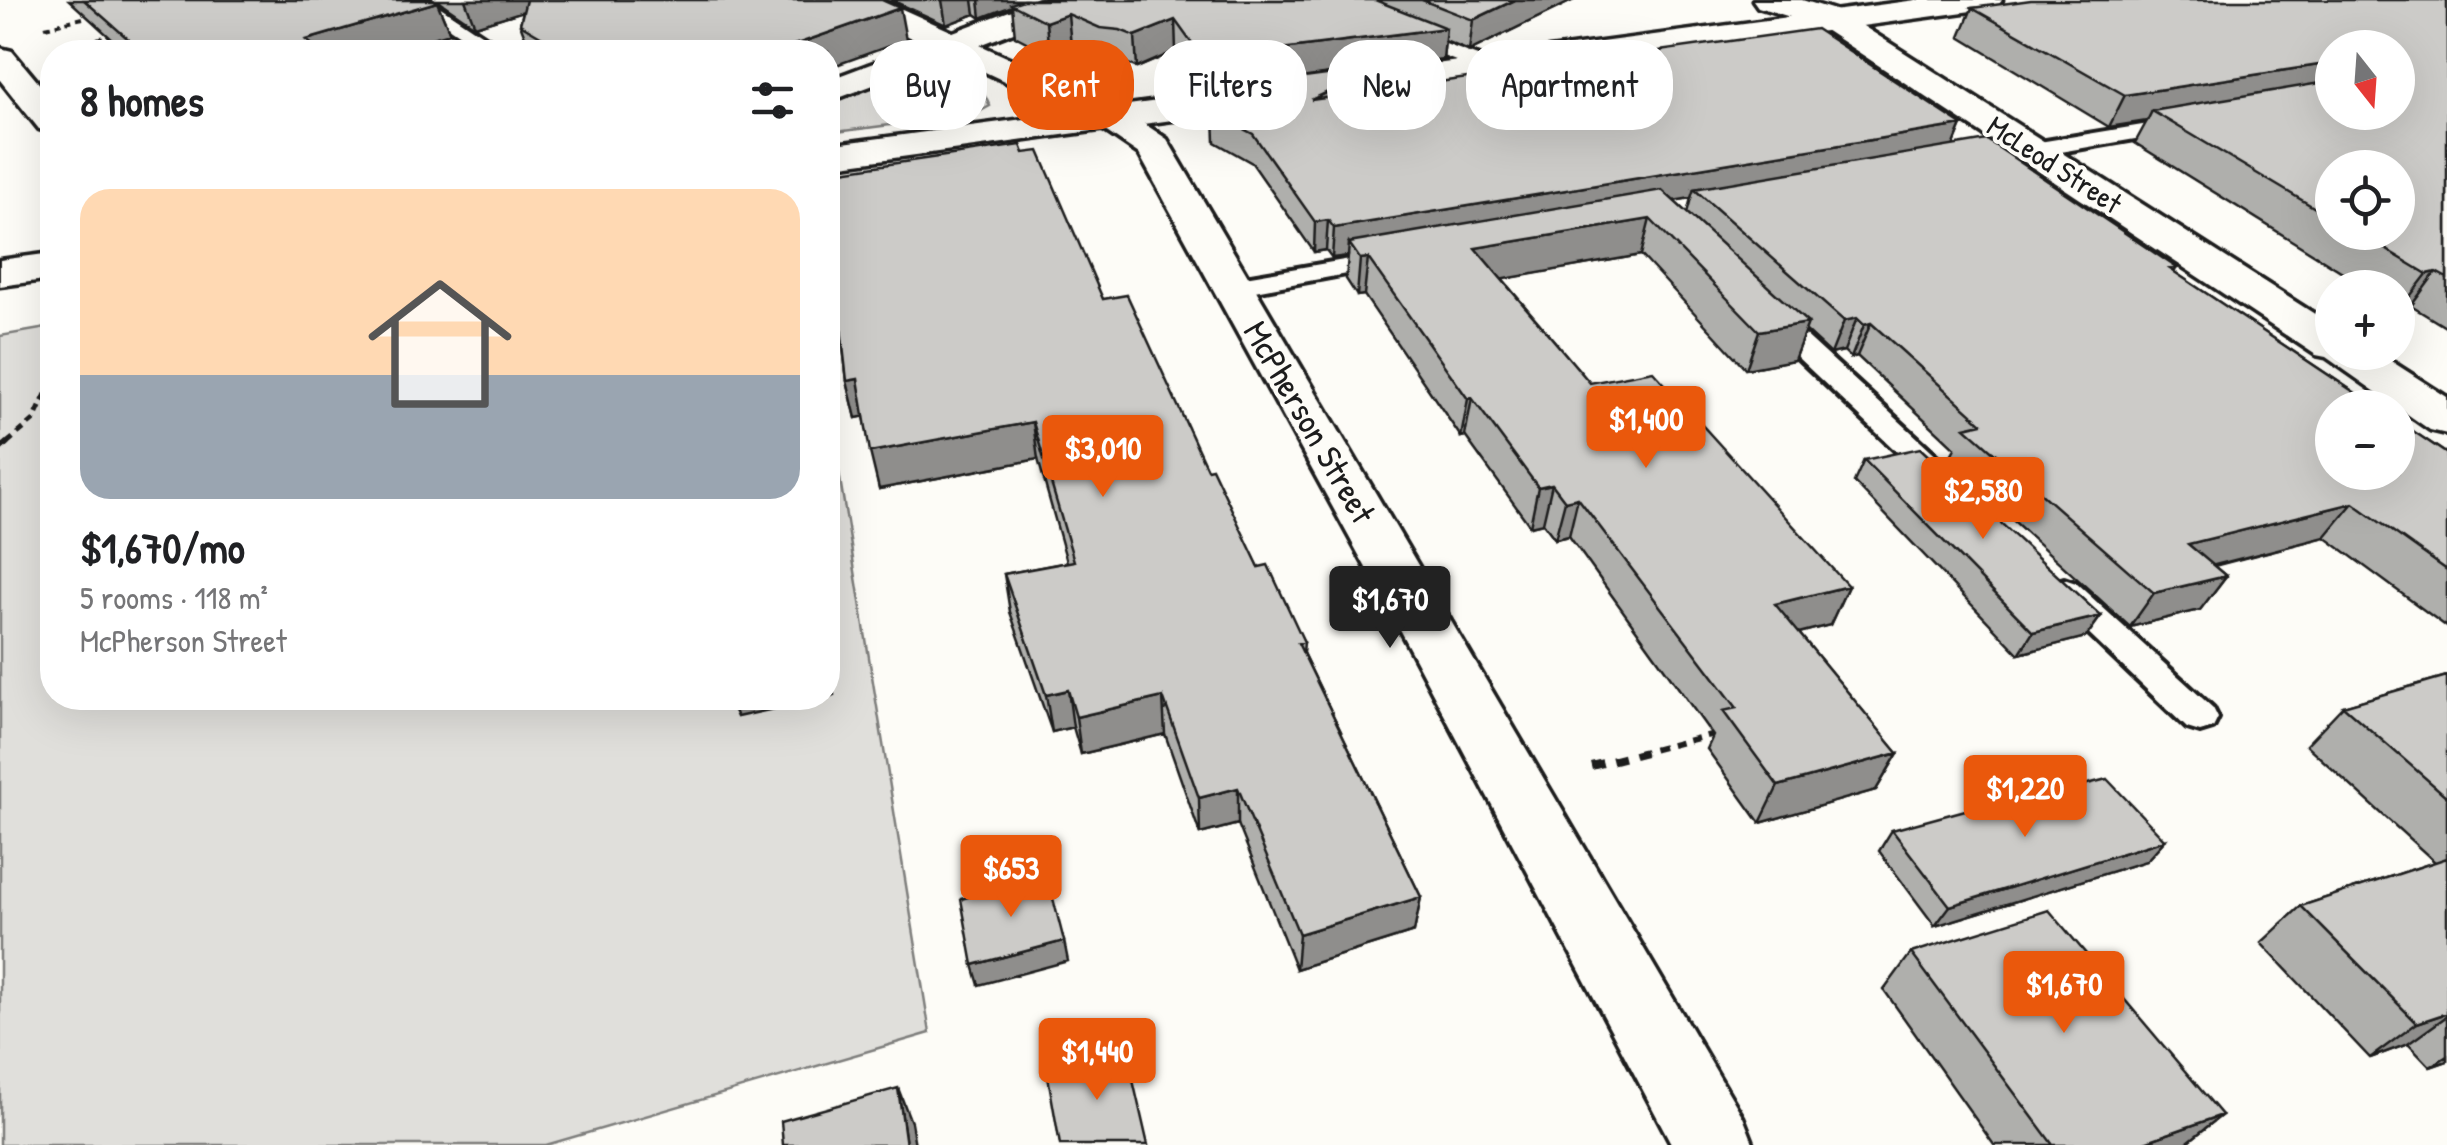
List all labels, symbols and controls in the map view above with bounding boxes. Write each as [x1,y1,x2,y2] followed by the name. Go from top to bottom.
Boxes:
[2315,30,2415,130] north arrow
[2315,30,2415,490] map controls
[870,40,987,130] chip: Buy
[1007,40,1134,130] chip: Rent
[1154,40,1307,130] chip: Filters
[1327,40,1446,130] chip: New
[1466,40,1673,130] chip: Apartment
[80,72,204,129] text: 8 homes
[745,73,800,128] icon: filters
[1980,106,2131,223] street label: McLeod Street
[2315,150,2415,250] button: locate
[350,254,530,434] icon: home
[2315,270,2415,370] button: +
[1233,312,1387,533] street label: McPherson Street
[1565,386,1727,471] pin: $1,400
[2315,390,2415,490] button: −
[1609,397,1683,440] text: $1,400
[1022,415,1184,500] pin: $3,010
[1064,426,1142,469] text: $3,010
[1902,457,2064,542] pin: $2,580
[1943,468,2023,511] text: $2,580
[80,519,245,576] text: $1,670/mo
[1309,566,1471,651] pin: $1,670
[80,576,268,619] text: 5 rooms · 118 m²
[1351,577,1429,620] text: $1,670
[80,619,287,662] text: McPherson Street
[1944,755,2106,840] pin: $1,220
[1986,766,2064,809] text: $1,220
[952,835,1070,920] pin: $653
[983,846,1039,889] text: $653
[1983,951,2145,1036] pin: $1,670
[2025,962,2103,1005] text: $1,670
[1016,1018,1178,1103] pin: $1,440
[1061,1029,1133,1072] text: $1,440

